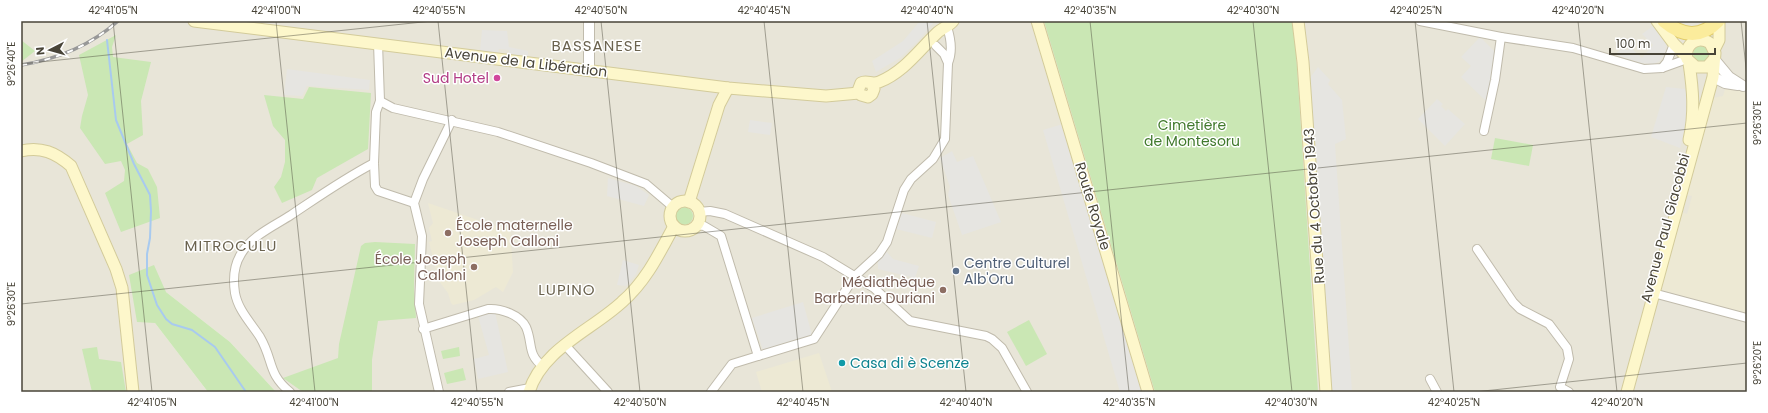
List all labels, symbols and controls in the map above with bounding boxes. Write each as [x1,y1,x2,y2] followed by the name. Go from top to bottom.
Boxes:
[88,3,138,18] text: 42°41'05"N
[251,3,301,18] text: 42°41'00"N
[413,3,465,18] text: 42°40'55"N
[575,3,627,18] text: 42°40'50"N
[738,3,790,18] text: 42°40'45"N
[901,3,953,18] text: 42°40'40"N
[1064,3,1116,18] text: 42°40'35"N
[1227,3,1279,18] text: 42°40'30"N
[1390,3,1442,18] text: 42°40'25"N
[1552,3,1604,18] text: 42°40'20"N
[30,30,70,70] north arrow
[1610,30,1715,56] scale bar
[552,35,642,56] district label: BASSANESE
[1616,35,1650,52] text: 100 m
[4,42,19,86] text: 9°26'40"E
[444,42,608,82] street label: Avenue de la Libération
[32,46,48,56] text: N
[423,68,489,88] place label: Sud Hotel
[492,73,502,83] marker: Sud Hotel
[1750,101,1765,145] text: 9°26'30"E
[1144,115,1240,151] park label: Cimetière de Montesoru
[1299,128,1329,284] street label: Rue du 4 Octobre 1943
[1635,151,1695,305] street label: Avenue Paul Giacobbi
[1070,160,1116,253] street label: Route Royale
[456,215,573,251] place label: École maternelle Joseph Calloni
[443,228,453,238] marker: École maternelle Joseph Calloni
[185,235,277,256] district label: MITROCULU
[375,249,466,285] place label: École Joseph Calloni
[964,253,1070,289] place label: Centre Culturel Alb'Oru
[469,262,479,272] marker: École Joseph Calloni
[951,266,961,276] marker: Centre Culturel Alb'Oru
[814,272,935,308] place label: Médiathèque Barberine Duriani
[538,279,596,300] district label: LUPINO
[4,282,19,326] text: 9°26'30"E
[938,285,948,295] marker: Médiathèque Barberine Duriani
[1750,341,1765,385] text: 9°26'20"E
[850,353,970,373] place label: Casa di è Scenze
[837,358,847,368] marker: Casa di è Scenze
[127,395,177,410] text: 42°41'05"N
[289,395,339,410] text: 42°41'00"N
[451,395,503,410] text: 42°40'55"N
[614,395,666,410] text: 42°40'50"N
[777,395,829,410] text: 42°40'45"N
[940,395,992,410] text: 42°40'40"N
[1103,395,1155,410] text: 42°40'35"N
[1265,395,1317,410] text: 42°40'30"N
[1428,395,1480,410] text: 42°40'25"N
[1591,395,1643,410] text: 42°40'20"N

